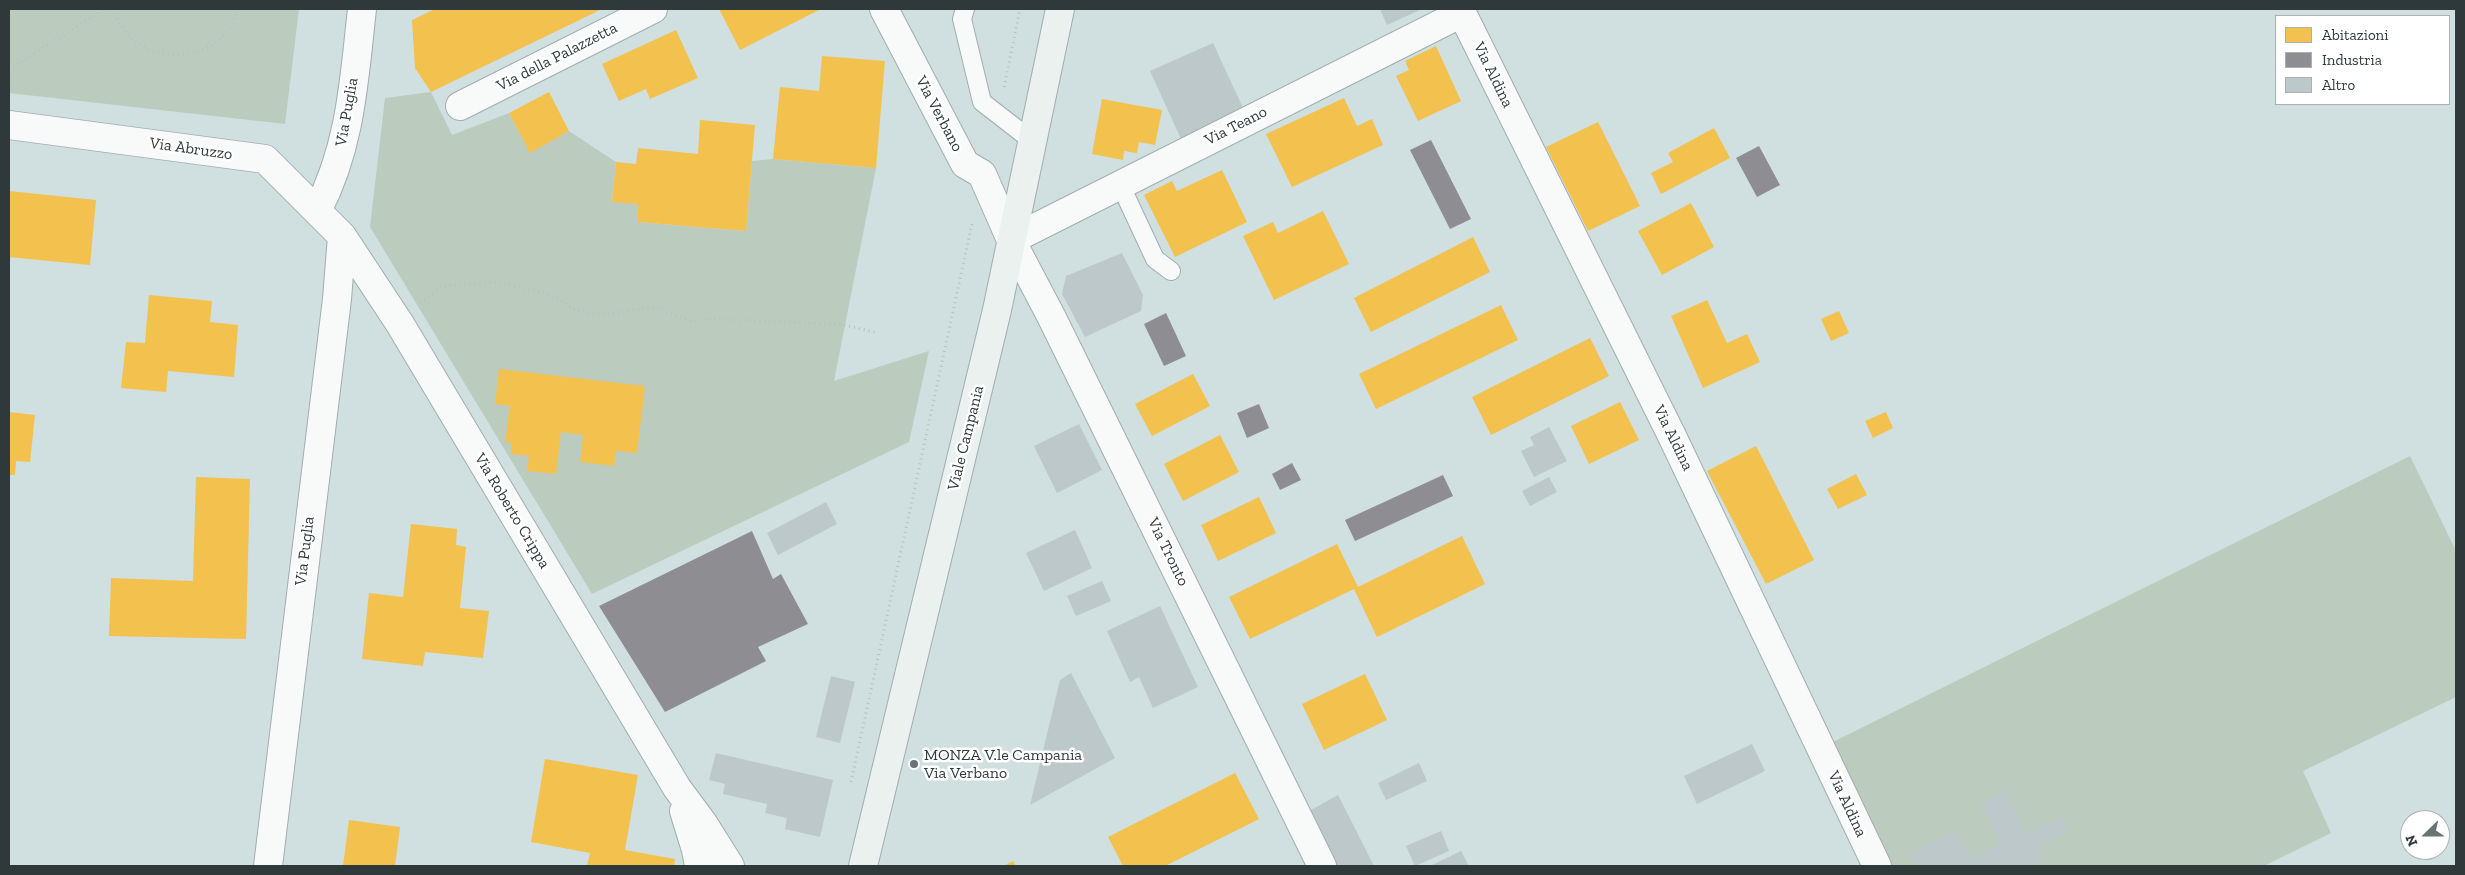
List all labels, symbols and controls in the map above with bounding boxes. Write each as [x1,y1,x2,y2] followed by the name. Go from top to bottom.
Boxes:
[2275,15,2450,105] legend
[493,18,621,96] street label: Via della Palazzetta
[2322,26,2388,44] text: Abitazioni
[1469,39,1517,111] street label: Via Aldina
[2322,51,2382,69] text: Industria
[911,73,967,155] street label: Via Verbano
[332,76,362,148] street label: Via Puglia
[2322,76,2355,94] text: Altro
[1202,102,1270,150] street label: Via Teano
[148,134,234,164] street label: Via Abruzzo
[944,384,988,492] street label: Viale Campania
[1649,402,1697,474] street label: Via Aldina
[470,450,554,572] street label: Via Roberto Crippa
[291,515,319,587] street label: Via Puglia
[1143,515,1193,589] street label: Via Tronto
[924,745,1082,783] place label: MONZA V.le Campania Via Verbano
[908,758,920,770] marker: MONZA V.le Campania Via Verbano
[1823,768,1871,840] street label: Via Aldina
[2400,810,2450,860] north arrow
[2402,832,2421,849] text: N

